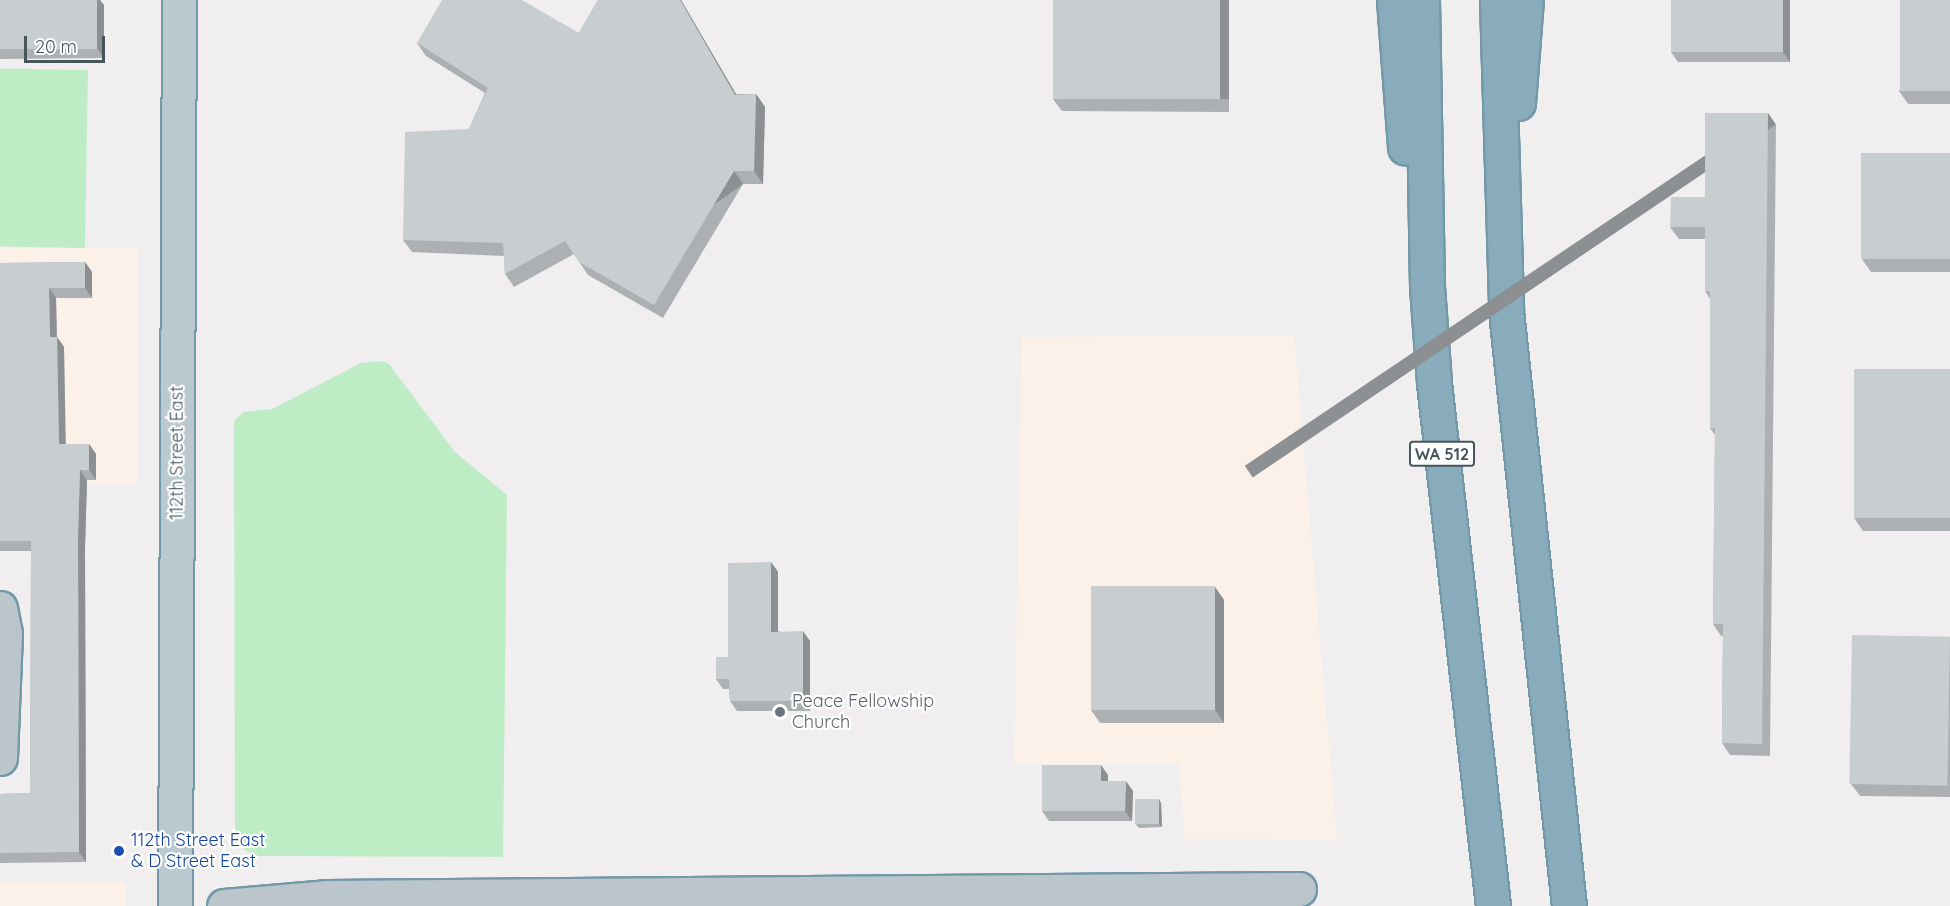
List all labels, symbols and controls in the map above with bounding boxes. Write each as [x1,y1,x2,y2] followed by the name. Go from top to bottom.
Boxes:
[27,24,108,62] scale bar
[35,35,77,58] text: 20 m
[166,386,188,520] street label: 112th Street East
[1409,441,1475,467] road number: WA 512
[792,691,934,734] place label: Peace Fellowship Church
[773,705,787,719] marker: Peace Fellowship Church
[131,830,265,872] place label: 112th Street East & D Street East
[112,844,126,858] marker: 112th Street East & D Street East

